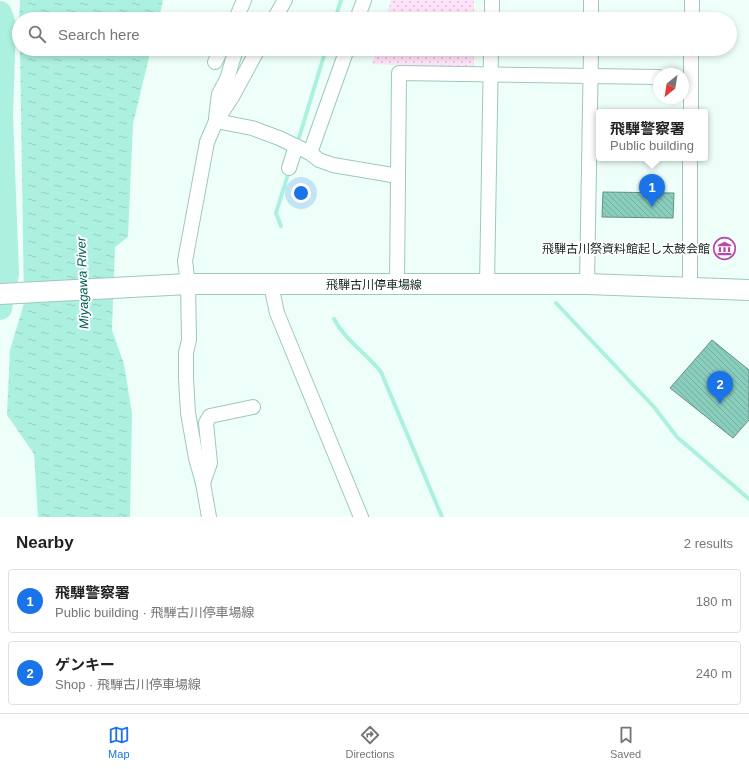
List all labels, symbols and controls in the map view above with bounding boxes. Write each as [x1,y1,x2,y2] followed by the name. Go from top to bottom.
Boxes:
[12,12,737,56] search box
[26,23,48,45] icon: search
[58,26,140,43] text: Search here
[653,68,689,104] north arrow
[596,109,708,161] popup
[610,120,685,137] text: 飛騨警察署
[610,138,694,153] text: Public building
[639,174,665,207] pin: 1
[291,183,311,203] your location
[73,236,92,329] water label: Miyagawa River
[712,236,738,262] museum icon: 飛騨古川祭資料館起し太鼓会館
[542,242,710,256] place label: 飛騨古川祭資料館起し太鼓会館
[326,278,422,292] street label: 飛騨古川停車場線
[707,371,733,404] pin: 2
[16,533,74,552] text: Nearby
[684,536,733,551] text: 2 results
[55,584,130,601] text: 飛騨警察署
[26,594,34,609] text: 1
[696,594,732,609] text: 180 m
[55,605,254,620] text: Public building · 飛騨古川停車場線
[55,656,115,673] text: ゲンキー
[26,666,34,681] text: 2
[696,666,732,681] text: 240 m
[55,677,201,692] text: Shop · 飛騨古川停車場線
[108,724,130,760] tab: Map
[345,724,394,760] tab: Directions
[610,724,641,760] tab: Saved

